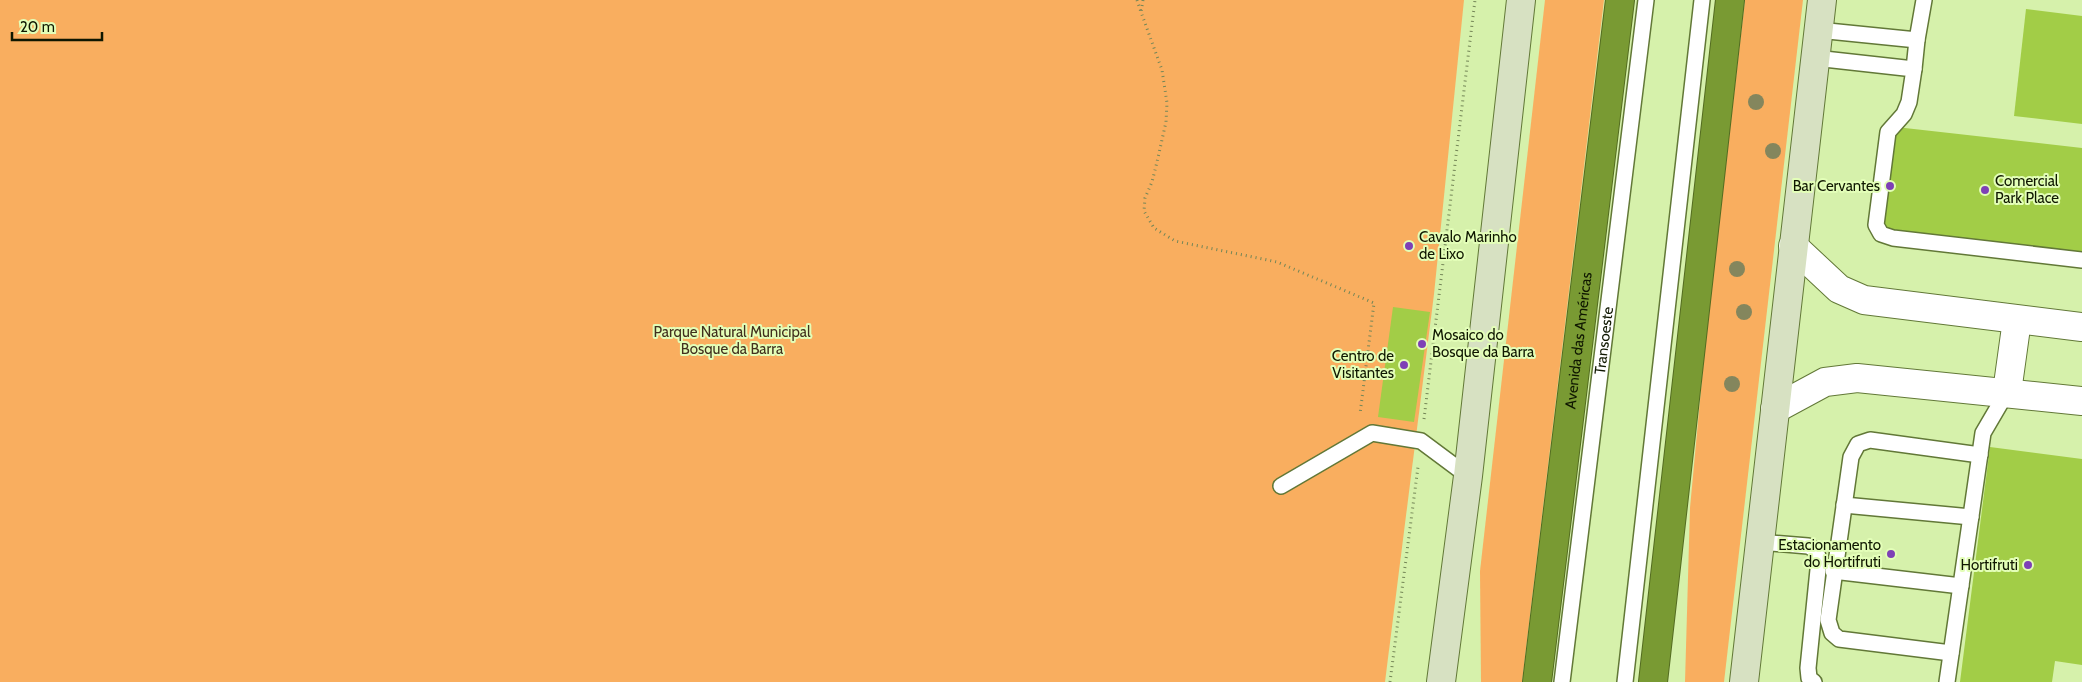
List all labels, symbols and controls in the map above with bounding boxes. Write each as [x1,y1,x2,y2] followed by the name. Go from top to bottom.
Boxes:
[12,10,102,42] scale bar
[20,18,55,36] text: 20 m
[1995,172,2059,207] place label: Comercial Park Place
[1793,177,1880,195] place label: Bar Cervantes
[1884,180,1896,192] marker: Bar Cervantes
[1979,184,1991,196] marker: Comercial Park Place
[1419,228,1517,263] place label: Cavalo Marinho de Lixo
[1403,240,1415,252] marker: Cavalo Marinho de Lixo
[1561,271,1596,410] street label: Avenida das Américas
[1591,305,1617,375] street label: Transoeste
[653,323,811,358] park label: Parque Natural Municipal Bosque da Barra
[1432,326,1535,361] place label: Mosaico do Bosque da Barra
[1416,338,1428,350] marker: Mosaico do Bosque da Barra
[1332,347,1394,382] place label: Centro de Visitantes
[1398,359,1410,371] marker: Centro de Visitantes
[1778,536,1881,571] place label: Estacionamento do Hortifruti
[1885,548,1897,560] marker: Estacionamento do Hortifruti
[1961,556,2018,574] place label: Hortifruti
[2022,559,2034,571] marker: Hortifruti

